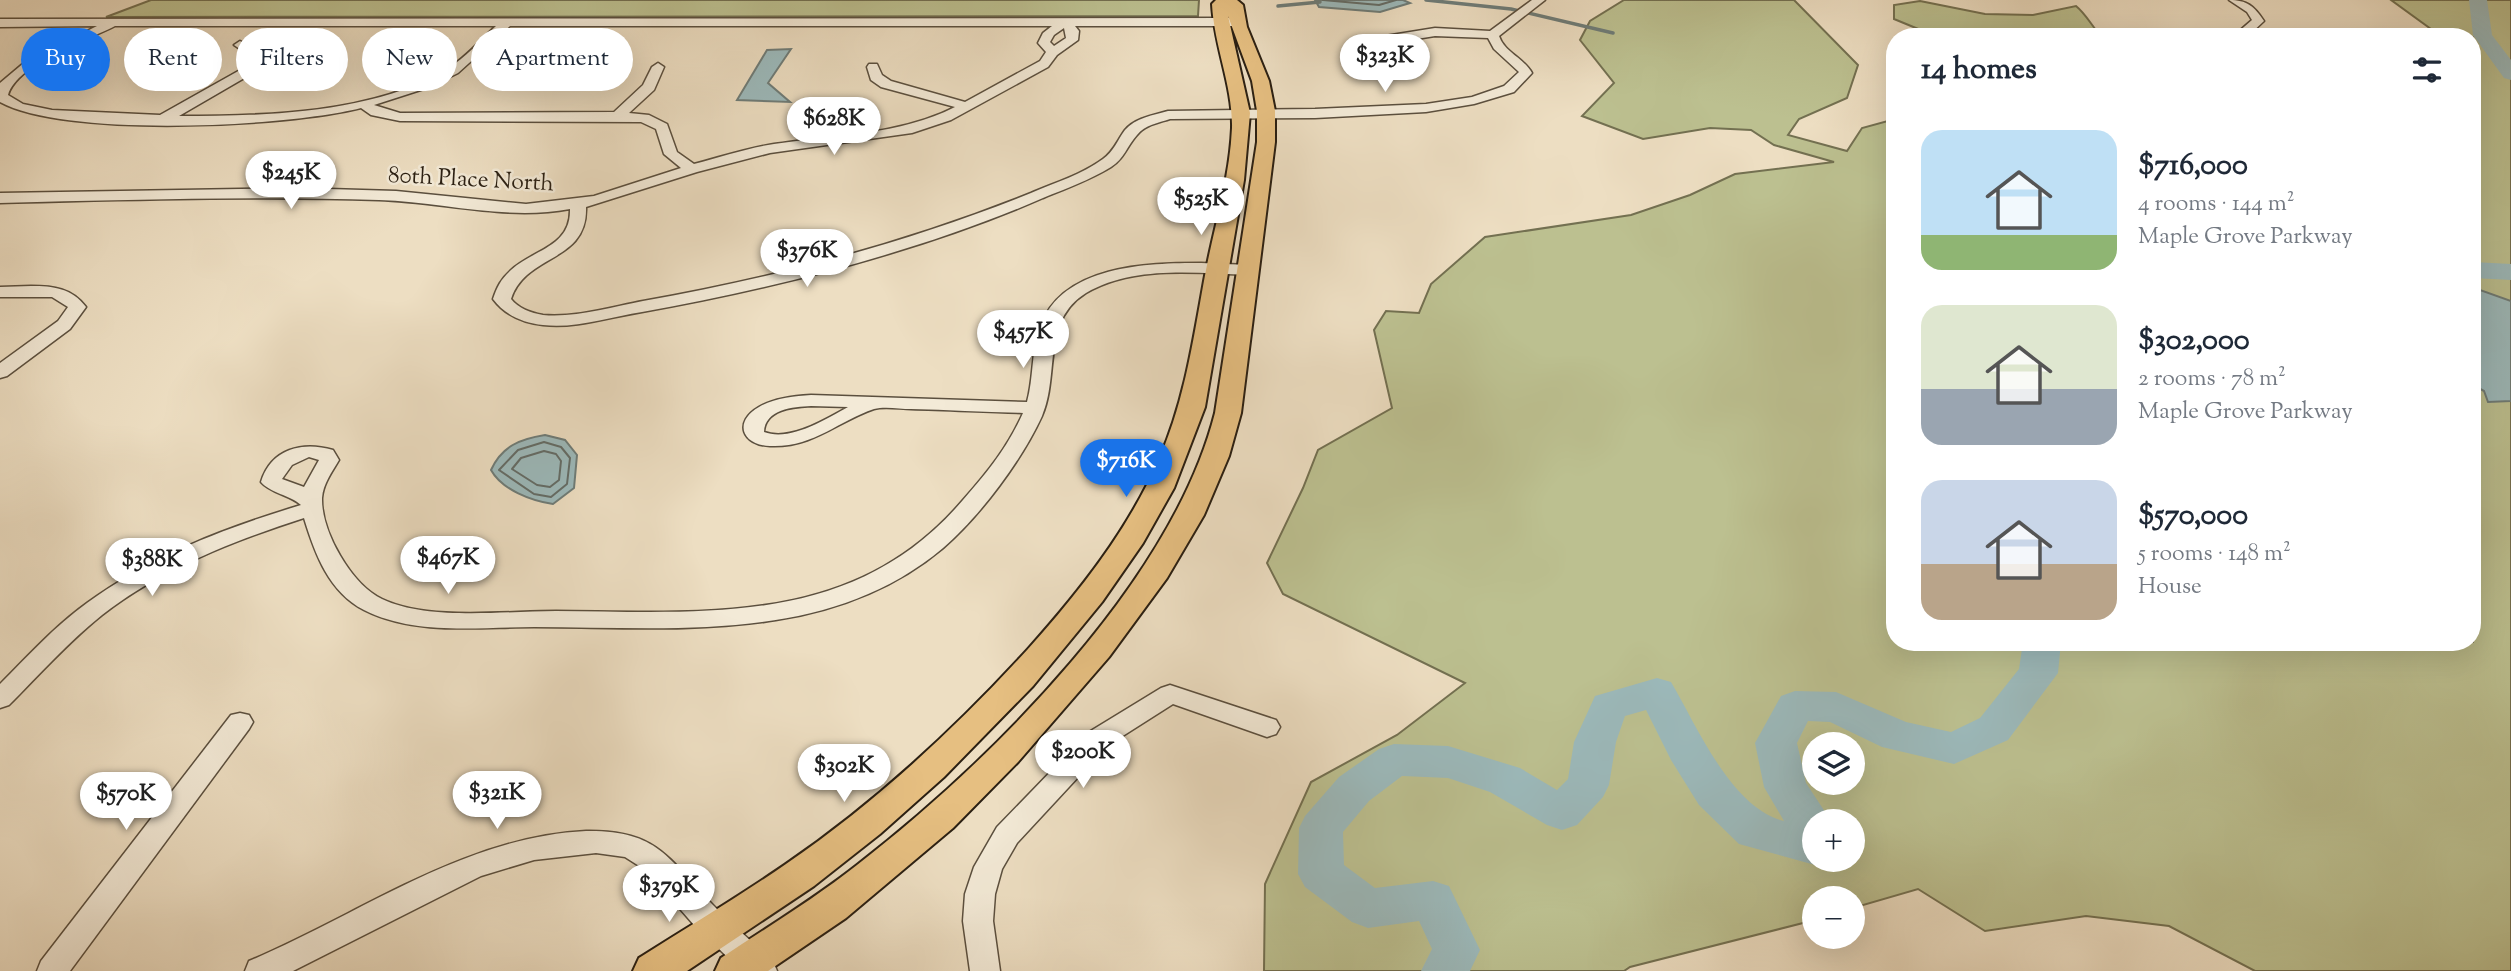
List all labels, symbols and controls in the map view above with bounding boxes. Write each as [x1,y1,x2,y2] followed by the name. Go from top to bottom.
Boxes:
[21,28,110,91] chip: Buy
[124,28,222,91] chip: Rent
[236,28,348,91] chip: Filters
[362,28,457,91] chip: New
[471,28,633,91] chip: Apartment
[1336,34,1434,94] pin: $323K
[1356,40,1414,73] text: $323K
[1921,49,2037,92] text: 14 homes
[2408,51,2446,89] icon: filters
[785,97,883,157] pin: $628K
[803,103,865,136] text: $628K
[2138,145,2248,188] text: $716,000
[242,152,340,211] pin: $245K
[261,157,321,190] text: $245K
[1977,158,2061,242] icon: home
[387,160,555,201] street label: 80th Place North
[1152,177,1250,237] pin: $525K
[1173,183,1229,216] text: $525K
[2138,188,2295,221] text: 4 rooms · 144 m²
[2138,221,2353,254] text: Maple Grove Parkway
[758,230,856,289] pin: $376K
[776,235,838,268] text: $376K
[974,310,1072,370] pin: $457K
[993,316,1053,349] text: $457K
[2138,320,2250,363] text: $302,000
[1977,333,2061,417] icon: home
[2138,363,2286,396] text: 2 rooms · 78 m²
[2138,396,2353,429] text: Maple Grove Parkway
[1077,440,1175,499] pin: $716K
[1096,445,1156,478] text: $716K
[2138,495,2248,538] text: $570,000
[1977,508,2061,592] icon: home
[399,536,497,596] pin: $467K
[103,538,201,598] pin: $388K
[2138,538,2291,571] text: 5 rooms · 148 m²
[416,542,480,575] text: $467K
[121,544,183,577] text: $388K
[2138,571,2202,604] text: House
[1034,730,1132,790] pin: $200K
[1802,732,1865,949] map controls
[1802,732,1865,795] button: layers
[1051,736,1115,769] text: $200K
[795,744,893,804] pin: $302K
[814,750,874,783] text: $302K
[77,772,175,832] pin: $570K
[448,772,546,831] pin: $321K
[469,777,525,810] text: $321K
[96,778,156,811] text: $570K
[1802,809,1865,872] button: +
[620,864,718,924] pin: $379K
[639,870,699,903] text: $379K
[1802,886,1865,949] button: −

